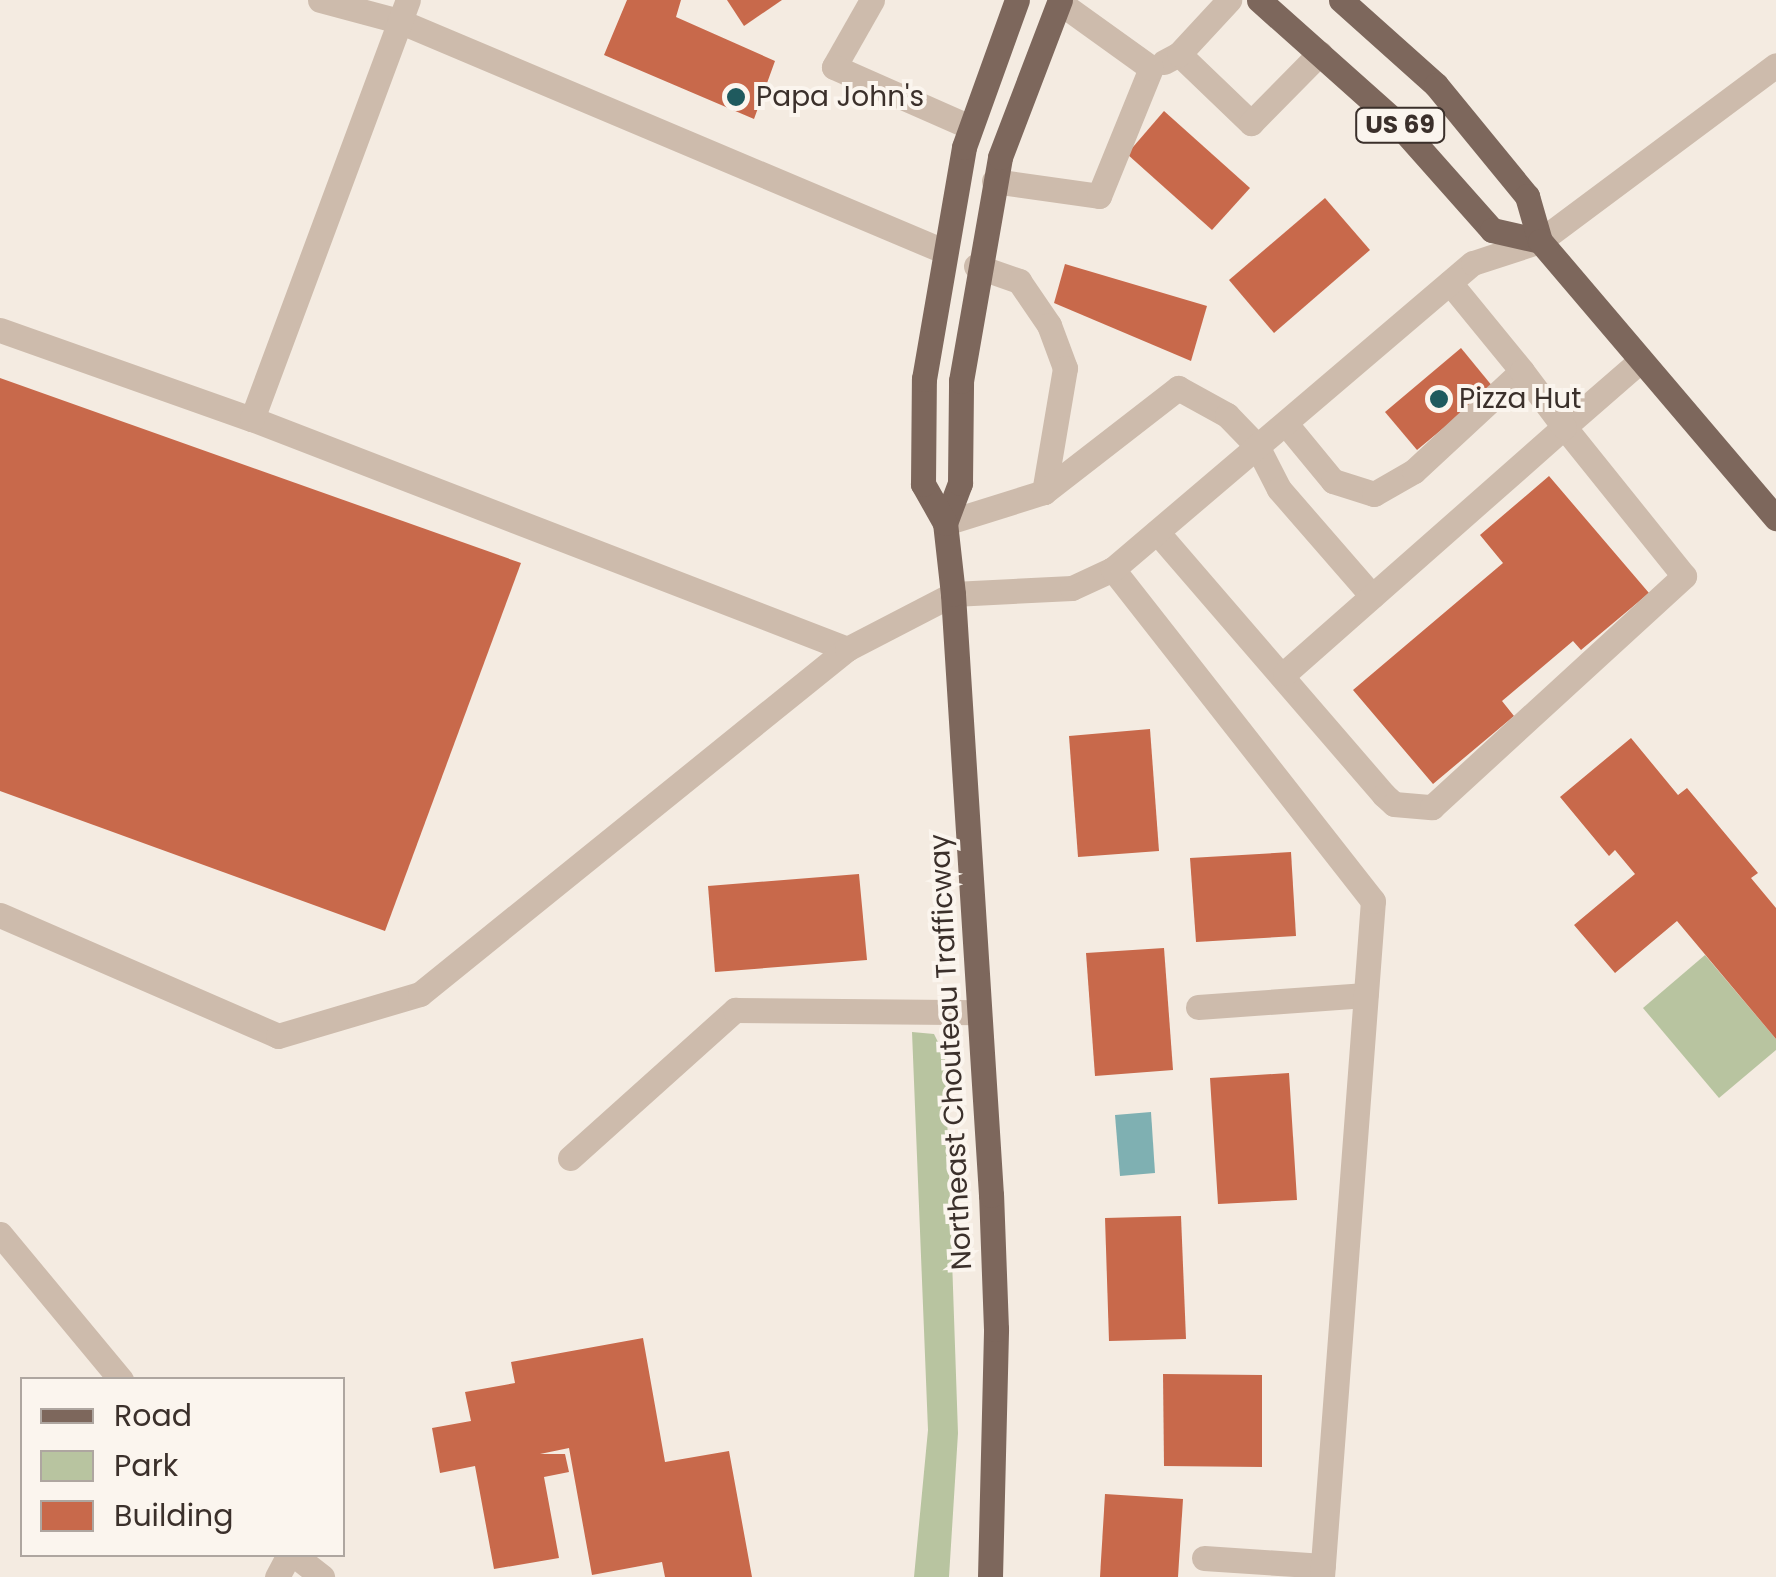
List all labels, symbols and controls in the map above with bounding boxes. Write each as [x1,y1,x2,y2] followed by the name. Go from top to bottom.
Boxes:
[756,80,924,114] place label: Papa John's
[725,86,747,108] marker: Papa John's
[1355,105,1445,145] road number: US 69
[1459,382,1581,416] place label: Pizza Hut
[1428,388,1450,410] marker: Pizza Hut
[923,833,979,1271] street label: Northeast Chouteau Trafficway
[20,1377,345,1557] legend
[114,1394,192,1437] text: Road
[114,1444,178,1487] text: Park
[114,1494,234,1537] text: Building

